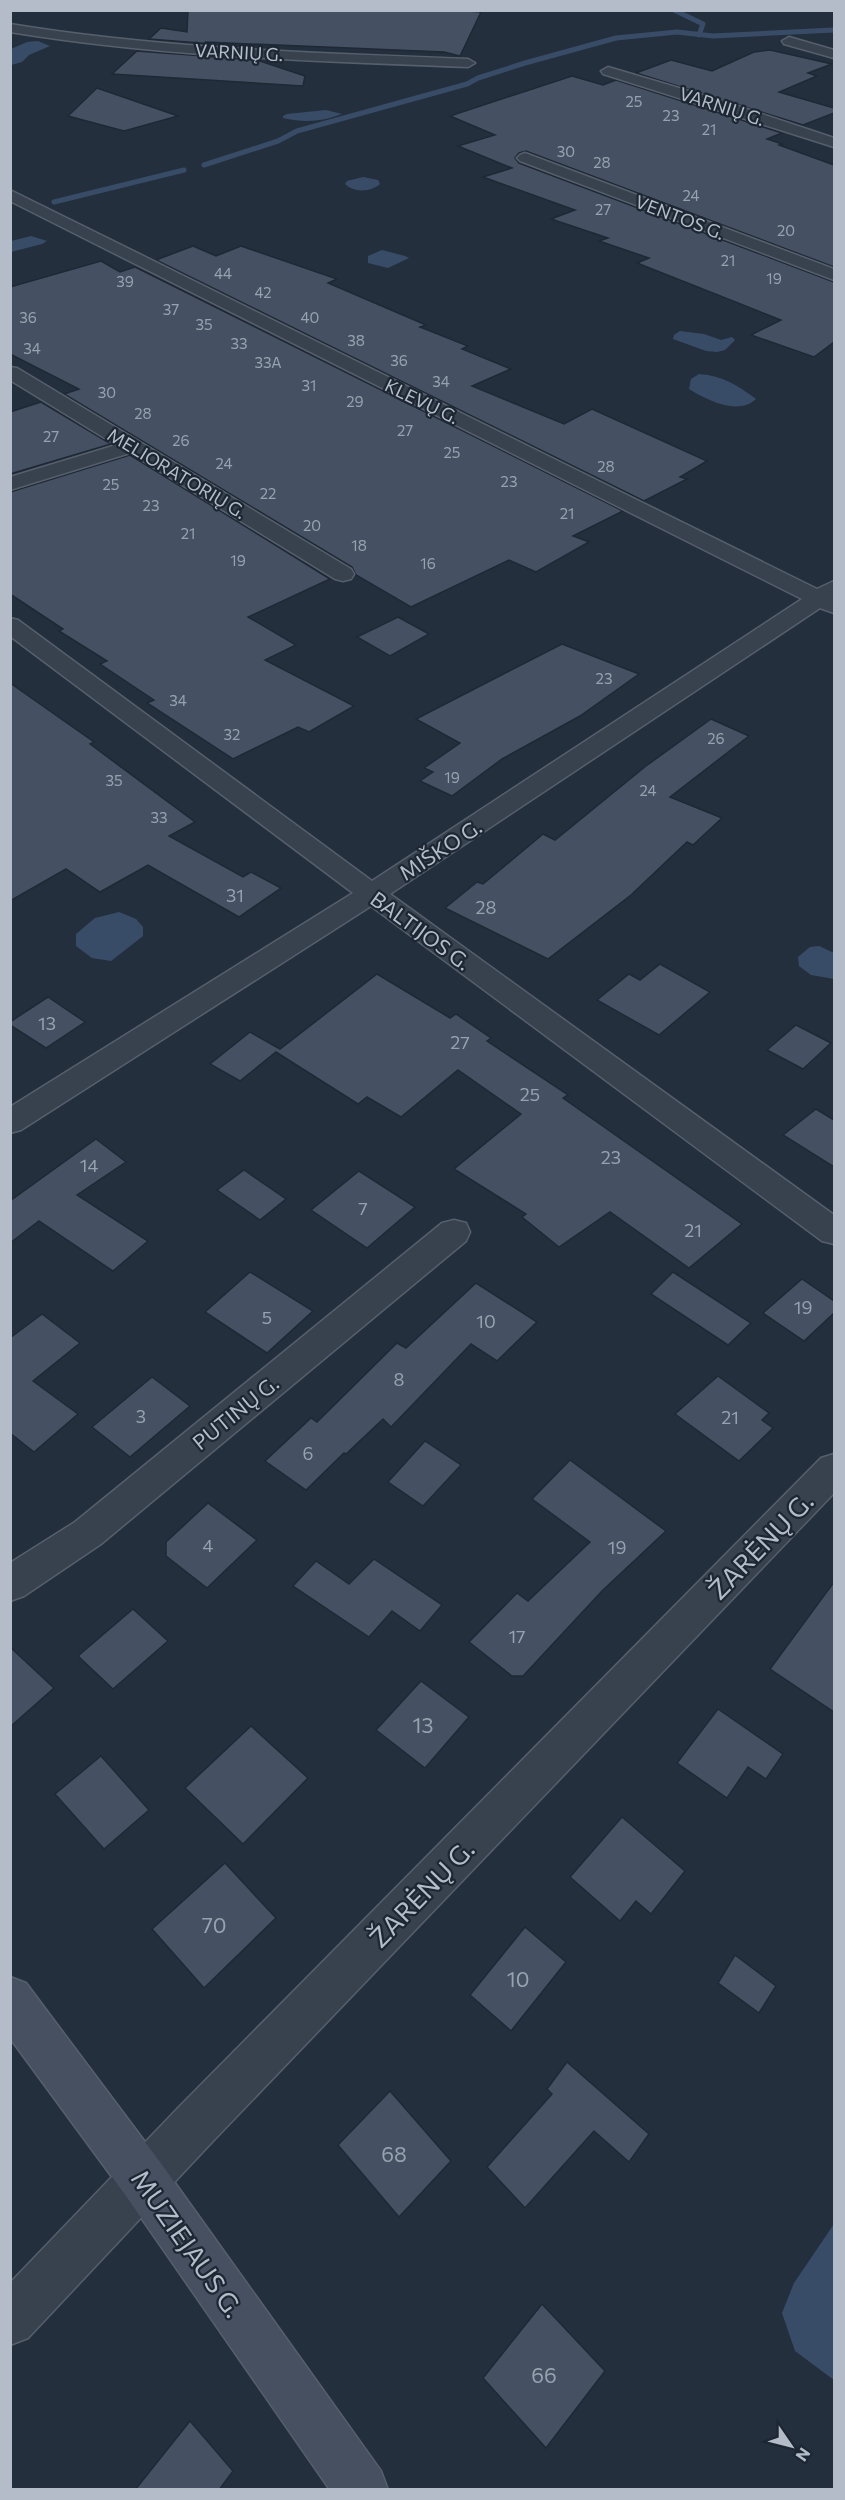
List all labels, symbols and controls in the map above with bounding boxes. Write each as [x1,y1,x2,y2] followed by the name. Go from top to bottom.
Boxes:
[194,39,284,65] street label: VARNIŲ G.
[677,82,767,130] street label: VARNIŲ G.
[626,92,642,110] house number: 25
[663,106,679,124] house number: 23
[702,120,716,138] house number: 21
[557,142,575,160] house number: 30
[593,153,611,171] house number: 28
[682,186,700,204] house number: 24
[632,190,728,244] street label: VENTOS G.
[595,200,611,218] house number: 27
[777,221,795,239] house number: 20
[721,251,735,269] house number: 21
[214,264,232,282] house number: 44
[766,269,782,287] house number: 19
[116,272,134,290] house number: 39
[254,283,272,301] house number: 42
[163,300,179,318] house number: 37
[19,308,37,326] house number: 36
[301,308,319,326] house number: 40
[195,315,213,333] house number: 35
[347,331,365,349] house number: 38
[230,334,248,352] house number: 33
[23,339,41,357] house number: 34
[390,351,408,369] house number: 36
[254,353,282,371] house number: 33A
[432,372,450,390] house number: 34
[381,374,463,428] street label: KLEVŲ G.
[302,376,316,394] house number: 31
[98,383,116,401] house number: 30
[346,392,364,410] house number: 29
[134,404,152,422] house number: 28
[397,421,413,439] house number: 27
[104,423,250,523] street label: MELIORATORIŲ G.
[43,427,59,445] house number: 27
[172,431,190,449] house number: 26
[444,443,460,461] house number: 25
[215,454,233,472] house number: 24
[597,457,615,475] house number: 28
[501,472,517,490] house number: 23
[103,475,119,493] house number: 25
[260,484,276,502] house number: 22
[143,496,159,514] house number: 23
[560,504,574,522] house number: 21
[303,516,321,534] house number: 20
[181,524,195,542] house number: 21
[351,536,367,554] house number: 18
[230,551,246,569] house number: 19
[420,554,436,572] house number: 16
[596,669,612,687] house number: 23
[169,691,187,709] house number: 34
[224,725,240,743] house number: 32
[707,729,725,747] house number: 26
[444,768,460,786] house number: 19
[105,771,123,789] house number: 35
[639,781,657,799] house number: 24
[150,808,168,826] house number: 33
[394,813,486,885] street label: MIŠKO G.
[226,884,244,906] house number: 31
[366,885,476,975] street label: BALTIJOS G.
[476,896,497,918] house number: 28
[38,1012,56,1034] house number: 13
[450,1031,470,1053] house number: 27
[520,1083,540,1105] house number: 25
[601,1146,621,1168] house number: 23
[80,1154,98,1176] house number: 14
[358,1197,368,1219] house number: 7
[684,1219,702,1241] house number: 21
[794,1296,812,1318] house number: 19
[262,1306,272,1328] house number: 5
[476,1310,496,1332] house number: 10
[394,1368,405,1390] house number: 8
[187,1370,283,1454] street label: PUTINŲ G.
[136,1405,146,1427] house number: 3
[721,1406,739,1428] house number: 21
[303,1442,313,1464] house number: 6
[701,1485,819,1605] street label: ŽARĖNŲ G.
[203,1534,214,1556] house number: 4
[608,1536,626,1558] house number: 19
[508,1625,526,1647] house number: 17
[413,1712,433,1737] house number: 13
[362,1833,480,1953] street label: ŽARĖNŲ G.
[202,1912,226,1937] house number: 70
[507,1966,529,1991] house number: 10
[381,2141,407,2166] house number: 68
[126,2163,250,2323] street label: MUZIEJAUS G.
[531,2362,557,2387] house number: 66
[761,2416,821,2476] north arrow
[792,2445,815,2465] text: N

